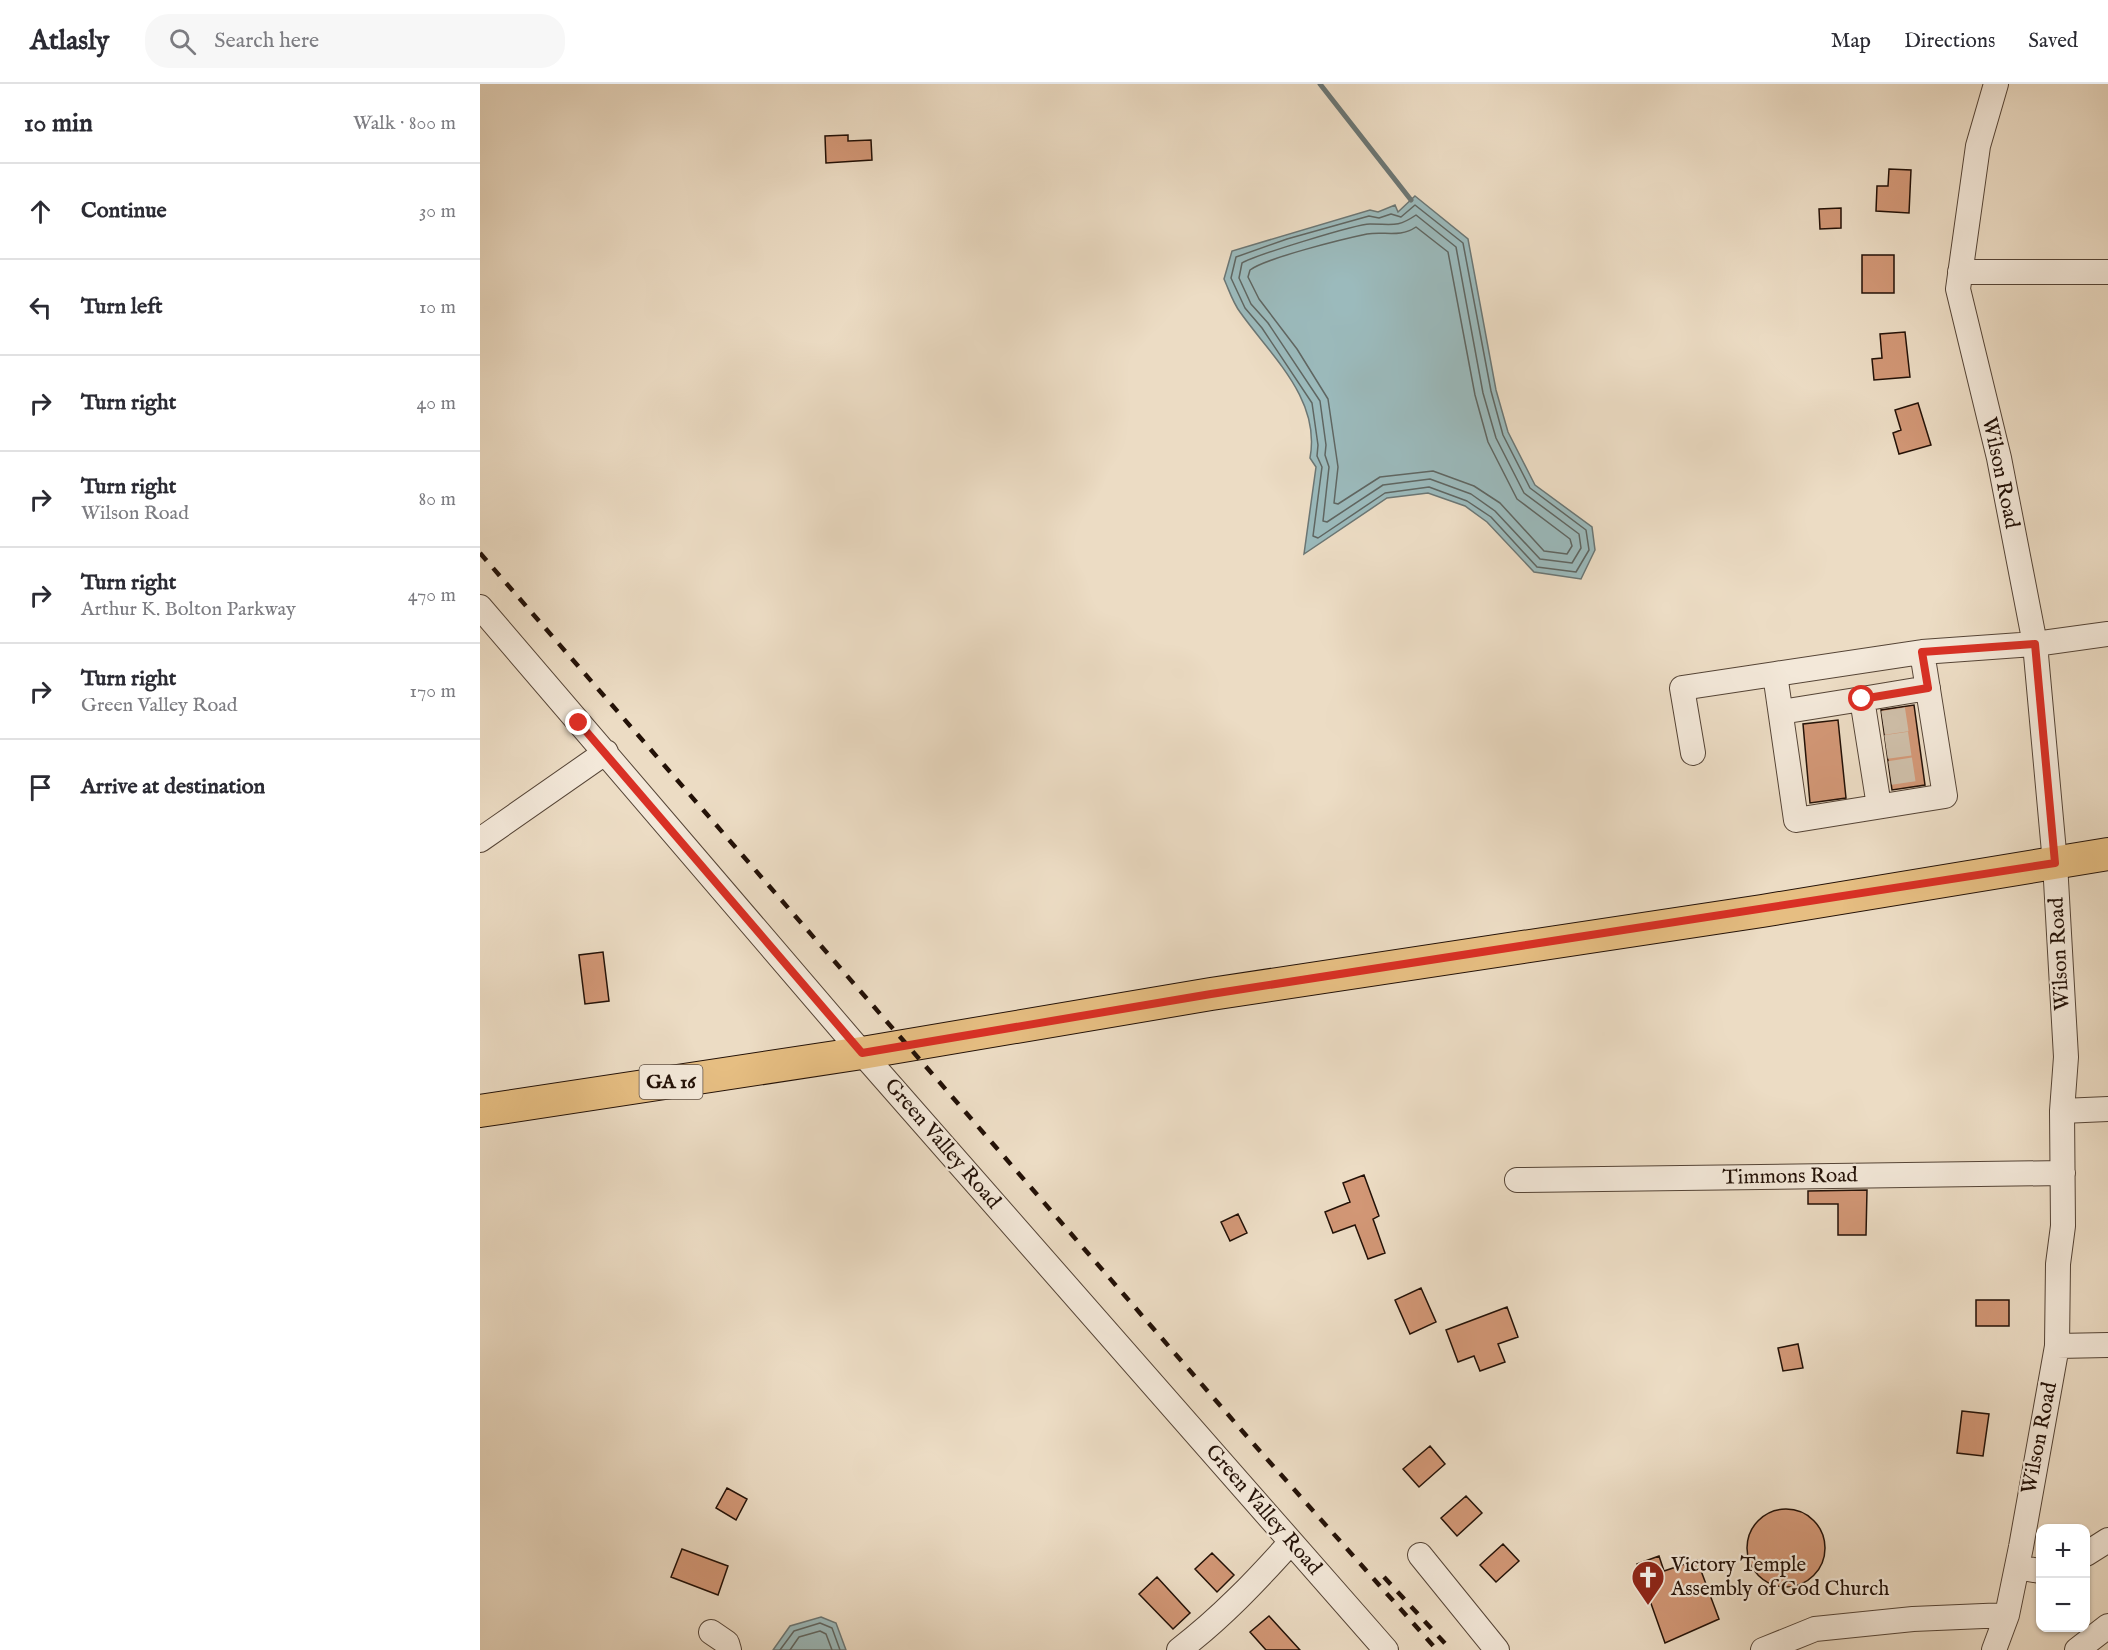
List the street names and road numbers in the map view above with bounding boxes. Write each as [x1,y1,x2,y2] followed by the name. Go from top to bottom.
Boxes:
[1975,415,2025,532] street label: Wilson Road
[2044,896,2076,1011] street label: Wilson Road
[640,1065,702,1099] road number: GA 16
[878,1073,1007,1215] street label: Green Valley Road
[1722,1162,1859,1192] street label: Timmons Road
[2016,1379,2064,1496] street label: Wilson Road
[1199,1439,1328,1581] street label: Green Valley Road

